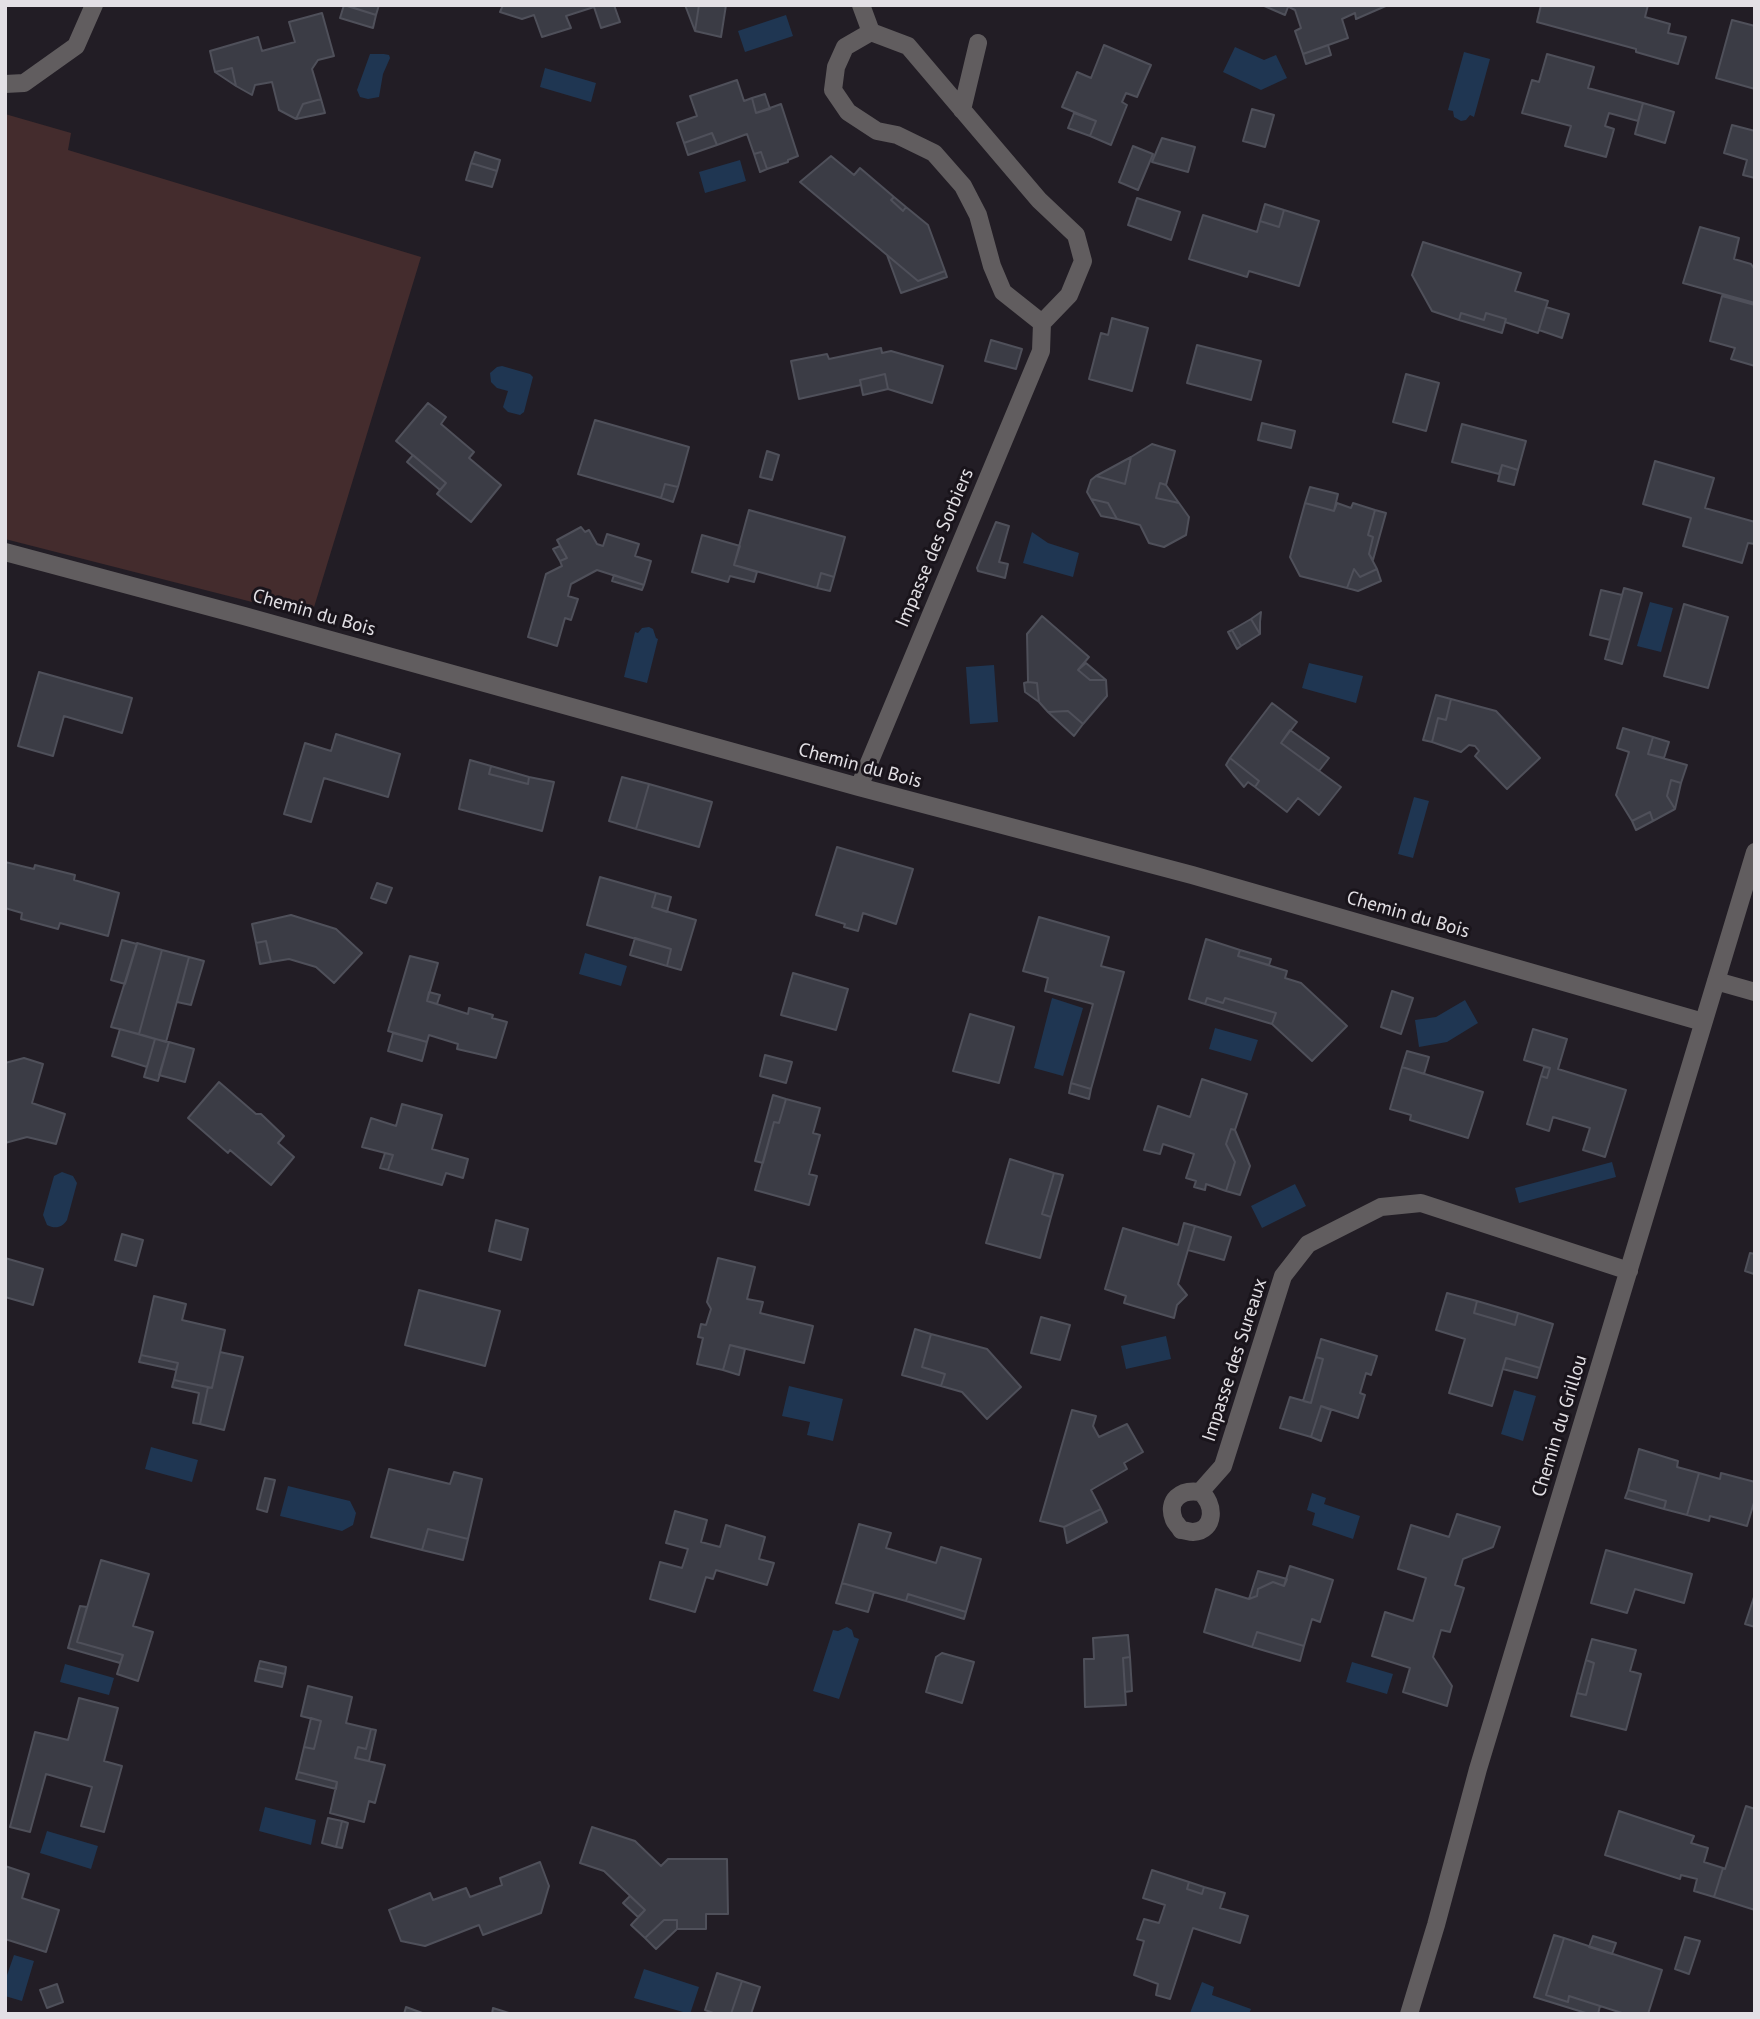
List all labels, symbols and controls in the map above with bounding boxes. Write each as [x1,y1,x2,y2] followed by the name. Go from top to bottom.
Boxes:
[891,465,979,631] street label: Impasse des Sorbiers
[250,585,378,641] street label: Chemin du Bois
[796,739,924,793] street label: Chemin du Bois
[1344,887,1472,943] street label: Chemin du Bois
[1198,1276,1272,1444] street label: Impasse des Sureaux
[1528,1352,1592,1500] street label: Chemin du Grillou

